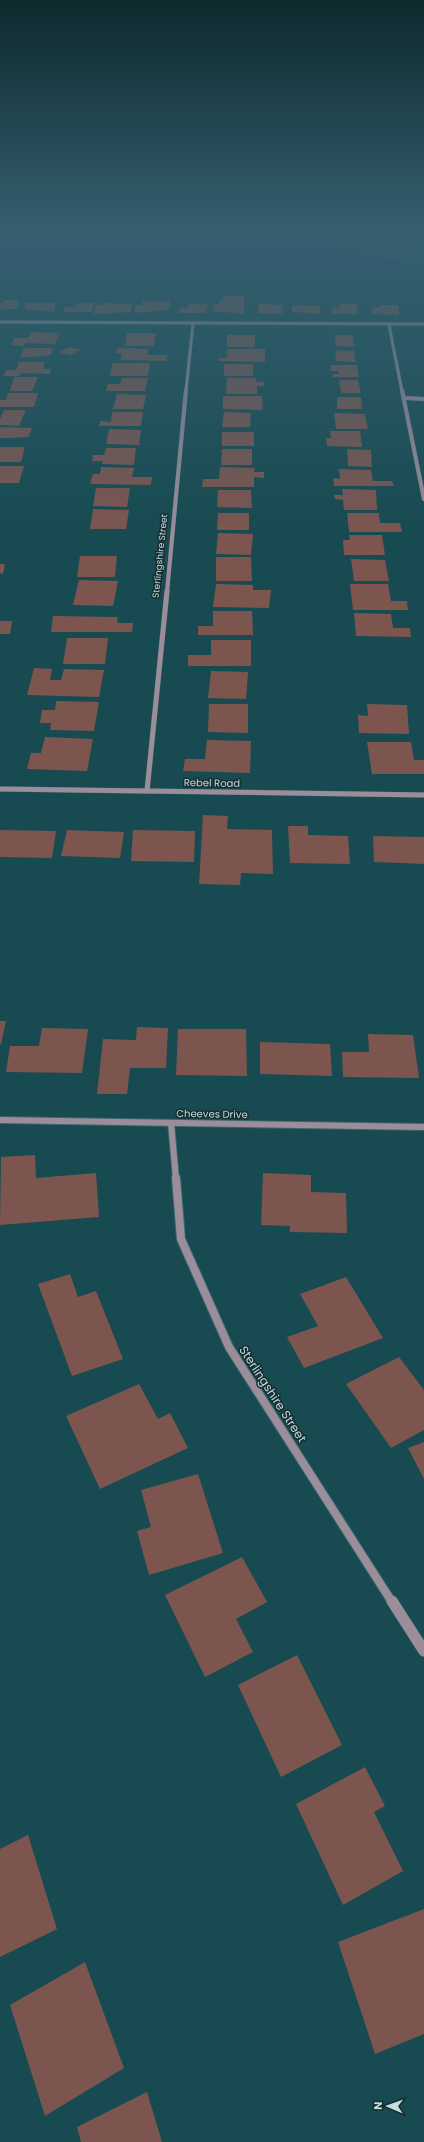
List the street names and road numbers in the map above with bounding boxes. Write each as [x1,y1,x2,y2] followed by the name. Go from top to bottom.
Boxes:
[150,514,170,598] street label: Sterlingshire Street
[184,775,240,791] street label: Rebel Road
[176,1106,248,1122] street label: Cheeves Drive
[235,1342,311,1446] street label: Sterlingshire Street

